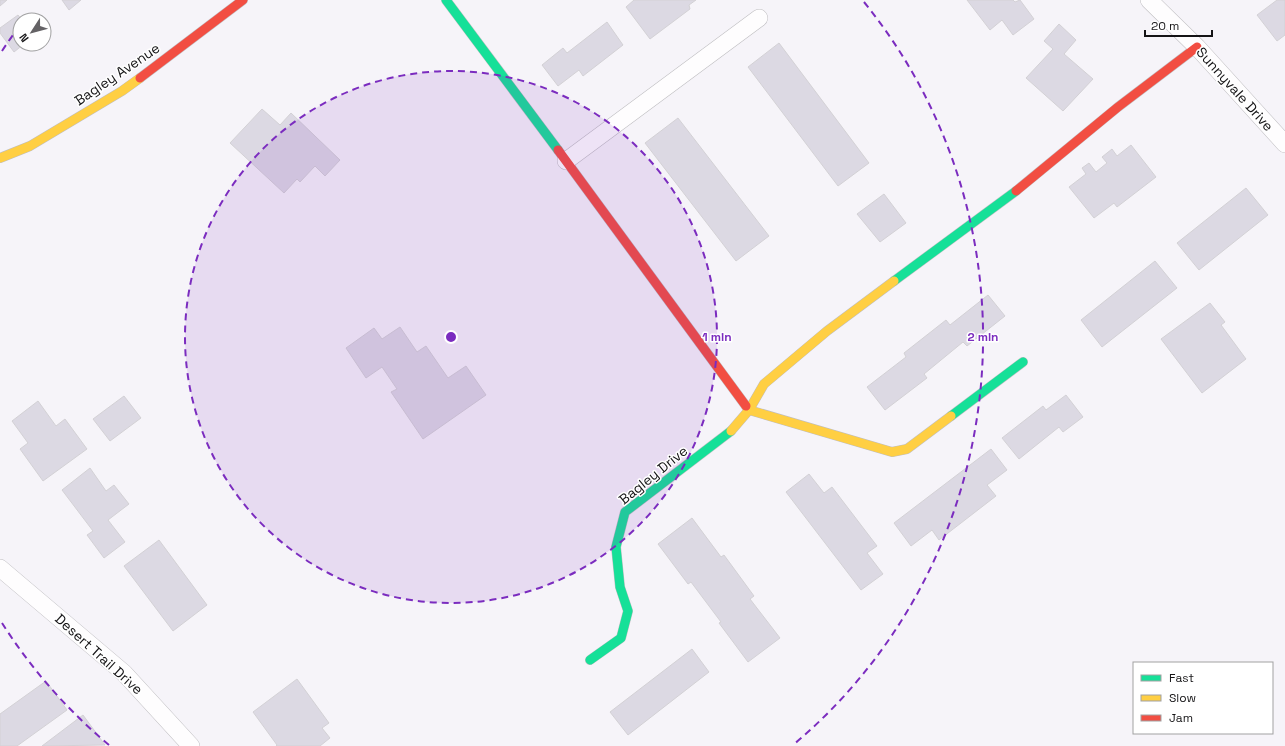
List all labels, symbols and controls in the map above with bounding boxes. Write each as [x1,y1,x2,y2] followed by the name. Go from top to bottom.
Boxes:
[12,12,52,52] north arrow
[1145,12,1212,38] scale bar
[1151,18,1179,34] text: 20 m
[16,31,32,45] text: N
[71,39,163,109] street label: Bagley Avenue
[1193,43,1277,135] street label: Sunnyvale Drive
[702,329,732,345] text: 1 min
[967,329,999,345] text: 2 min
[444,330,458,344] centre of rings
[615,442,691,508] street label: Bagley Drive
[51,610,147,698] street label: Desert Trail Drive
[1133,662,1273,734] legend
[1169,670,1194,686] text: Fast
[1169,690,1196,706] text: Slow
[1169,710,1193,726] text: Jam

